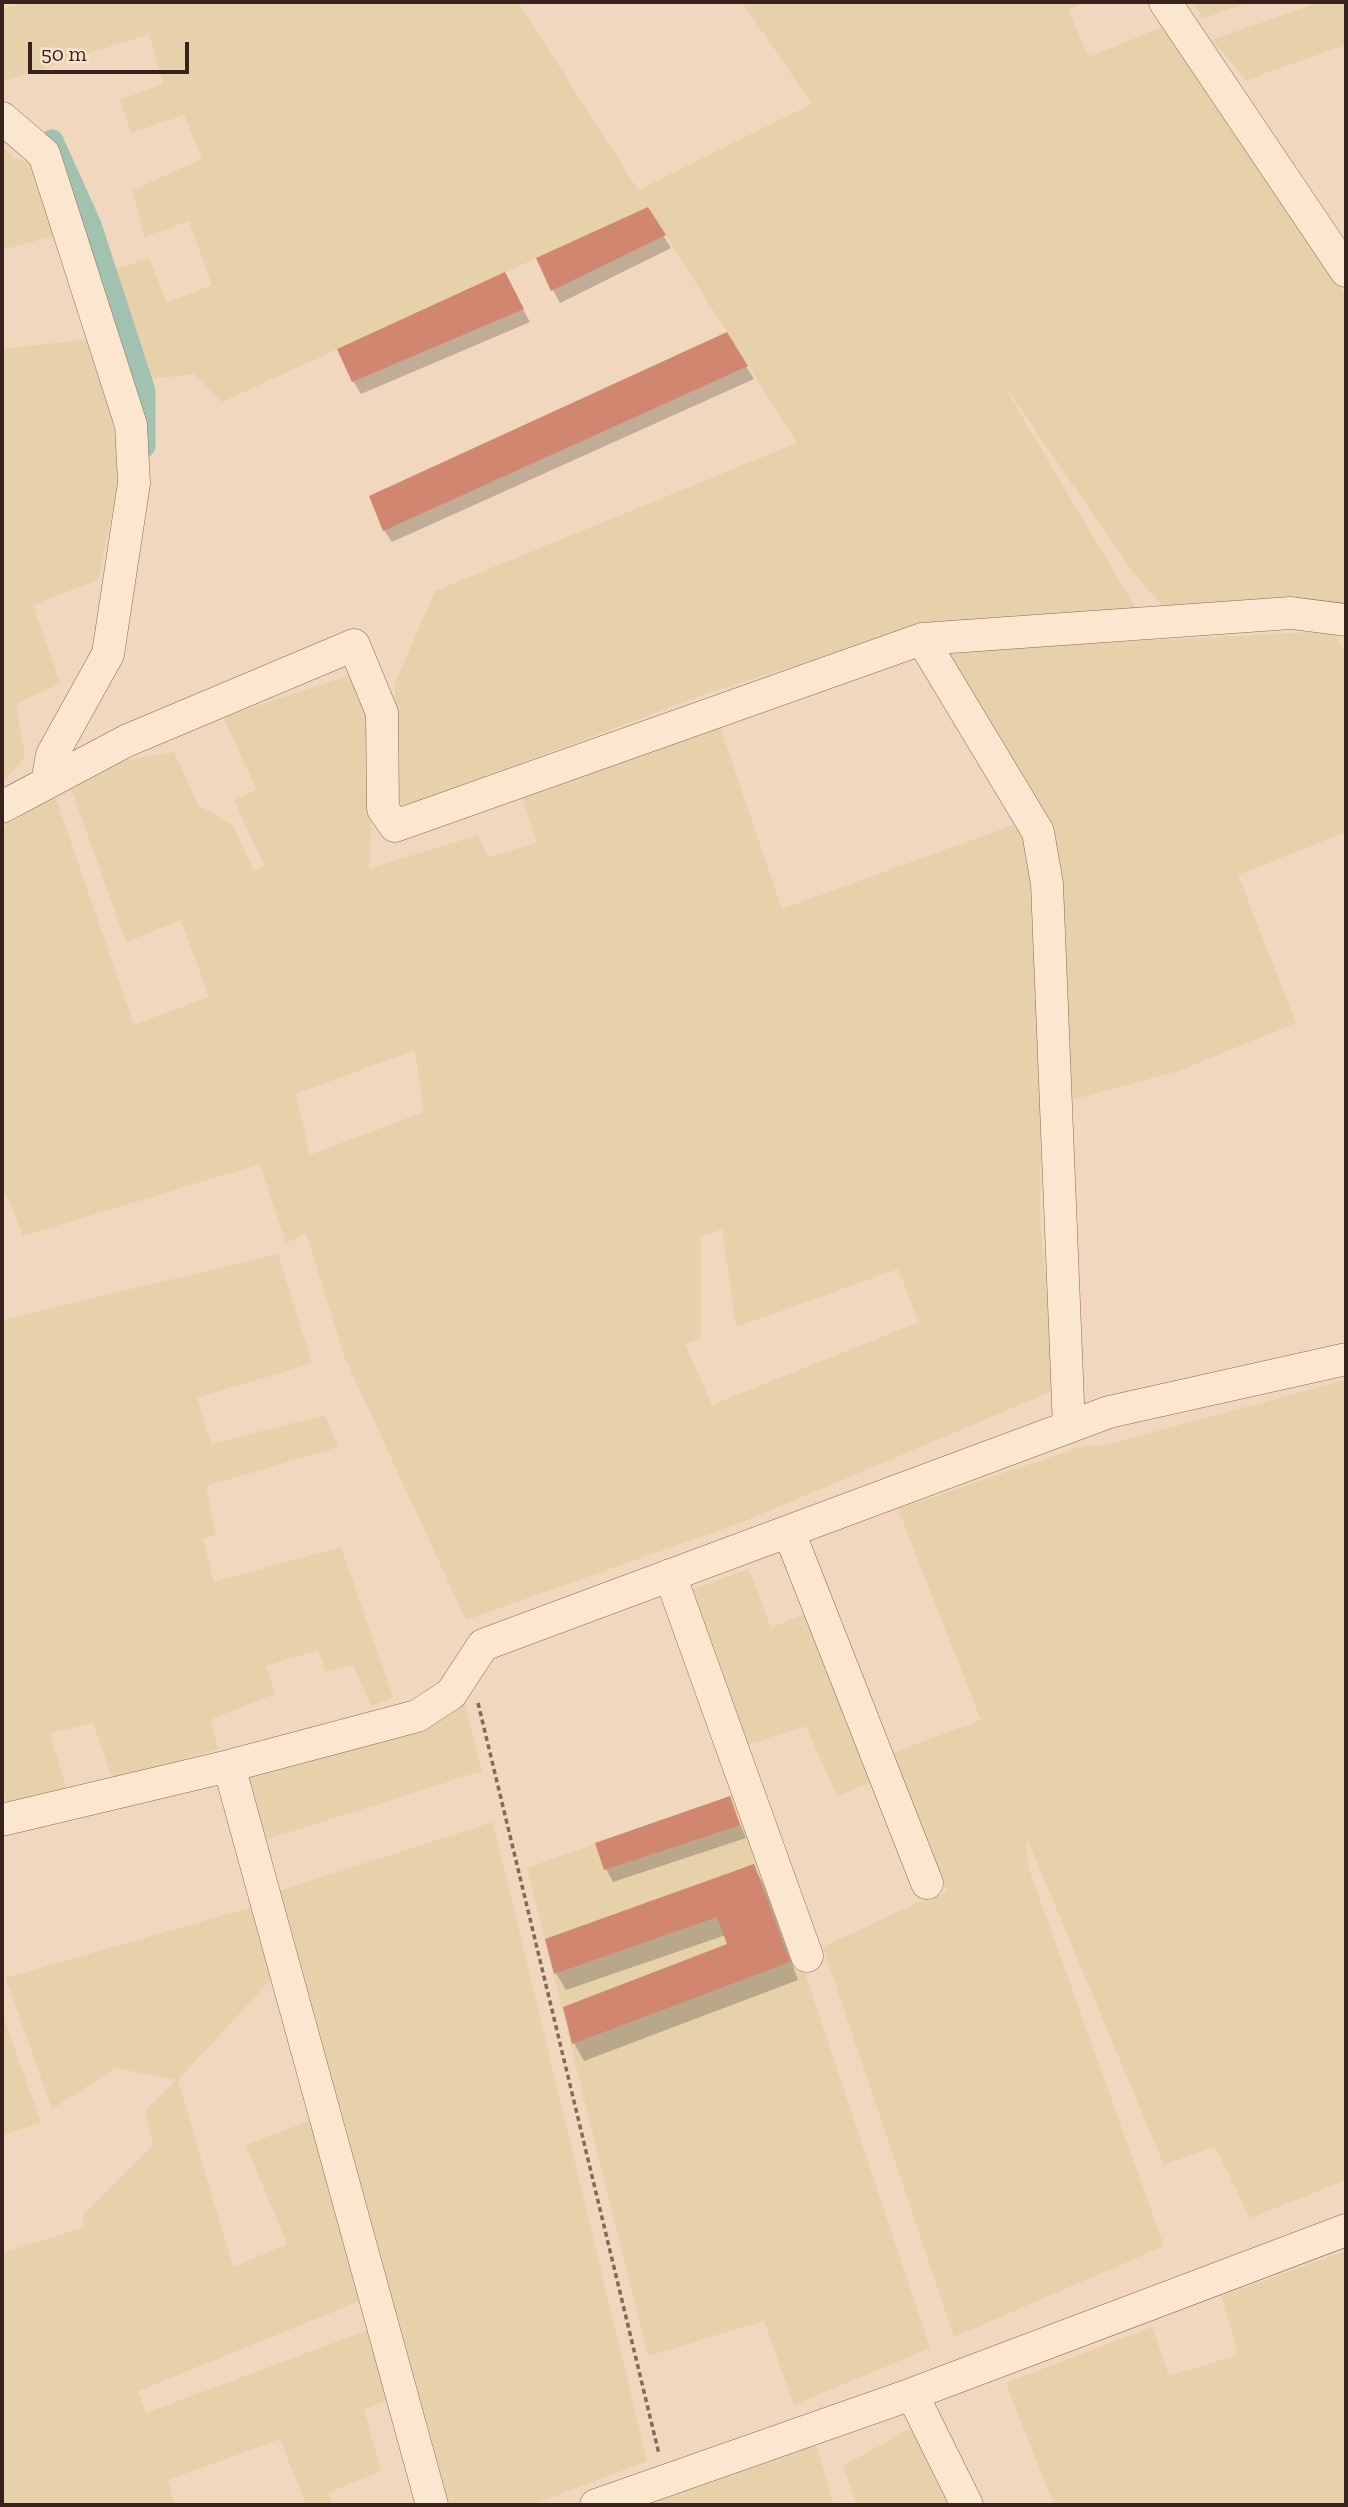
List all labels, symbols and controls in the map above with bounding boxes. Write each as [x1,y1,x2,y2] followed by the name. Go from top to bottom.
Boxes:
[32,28,192,72] scale bar
[41,41,87,66] text: 50 m

